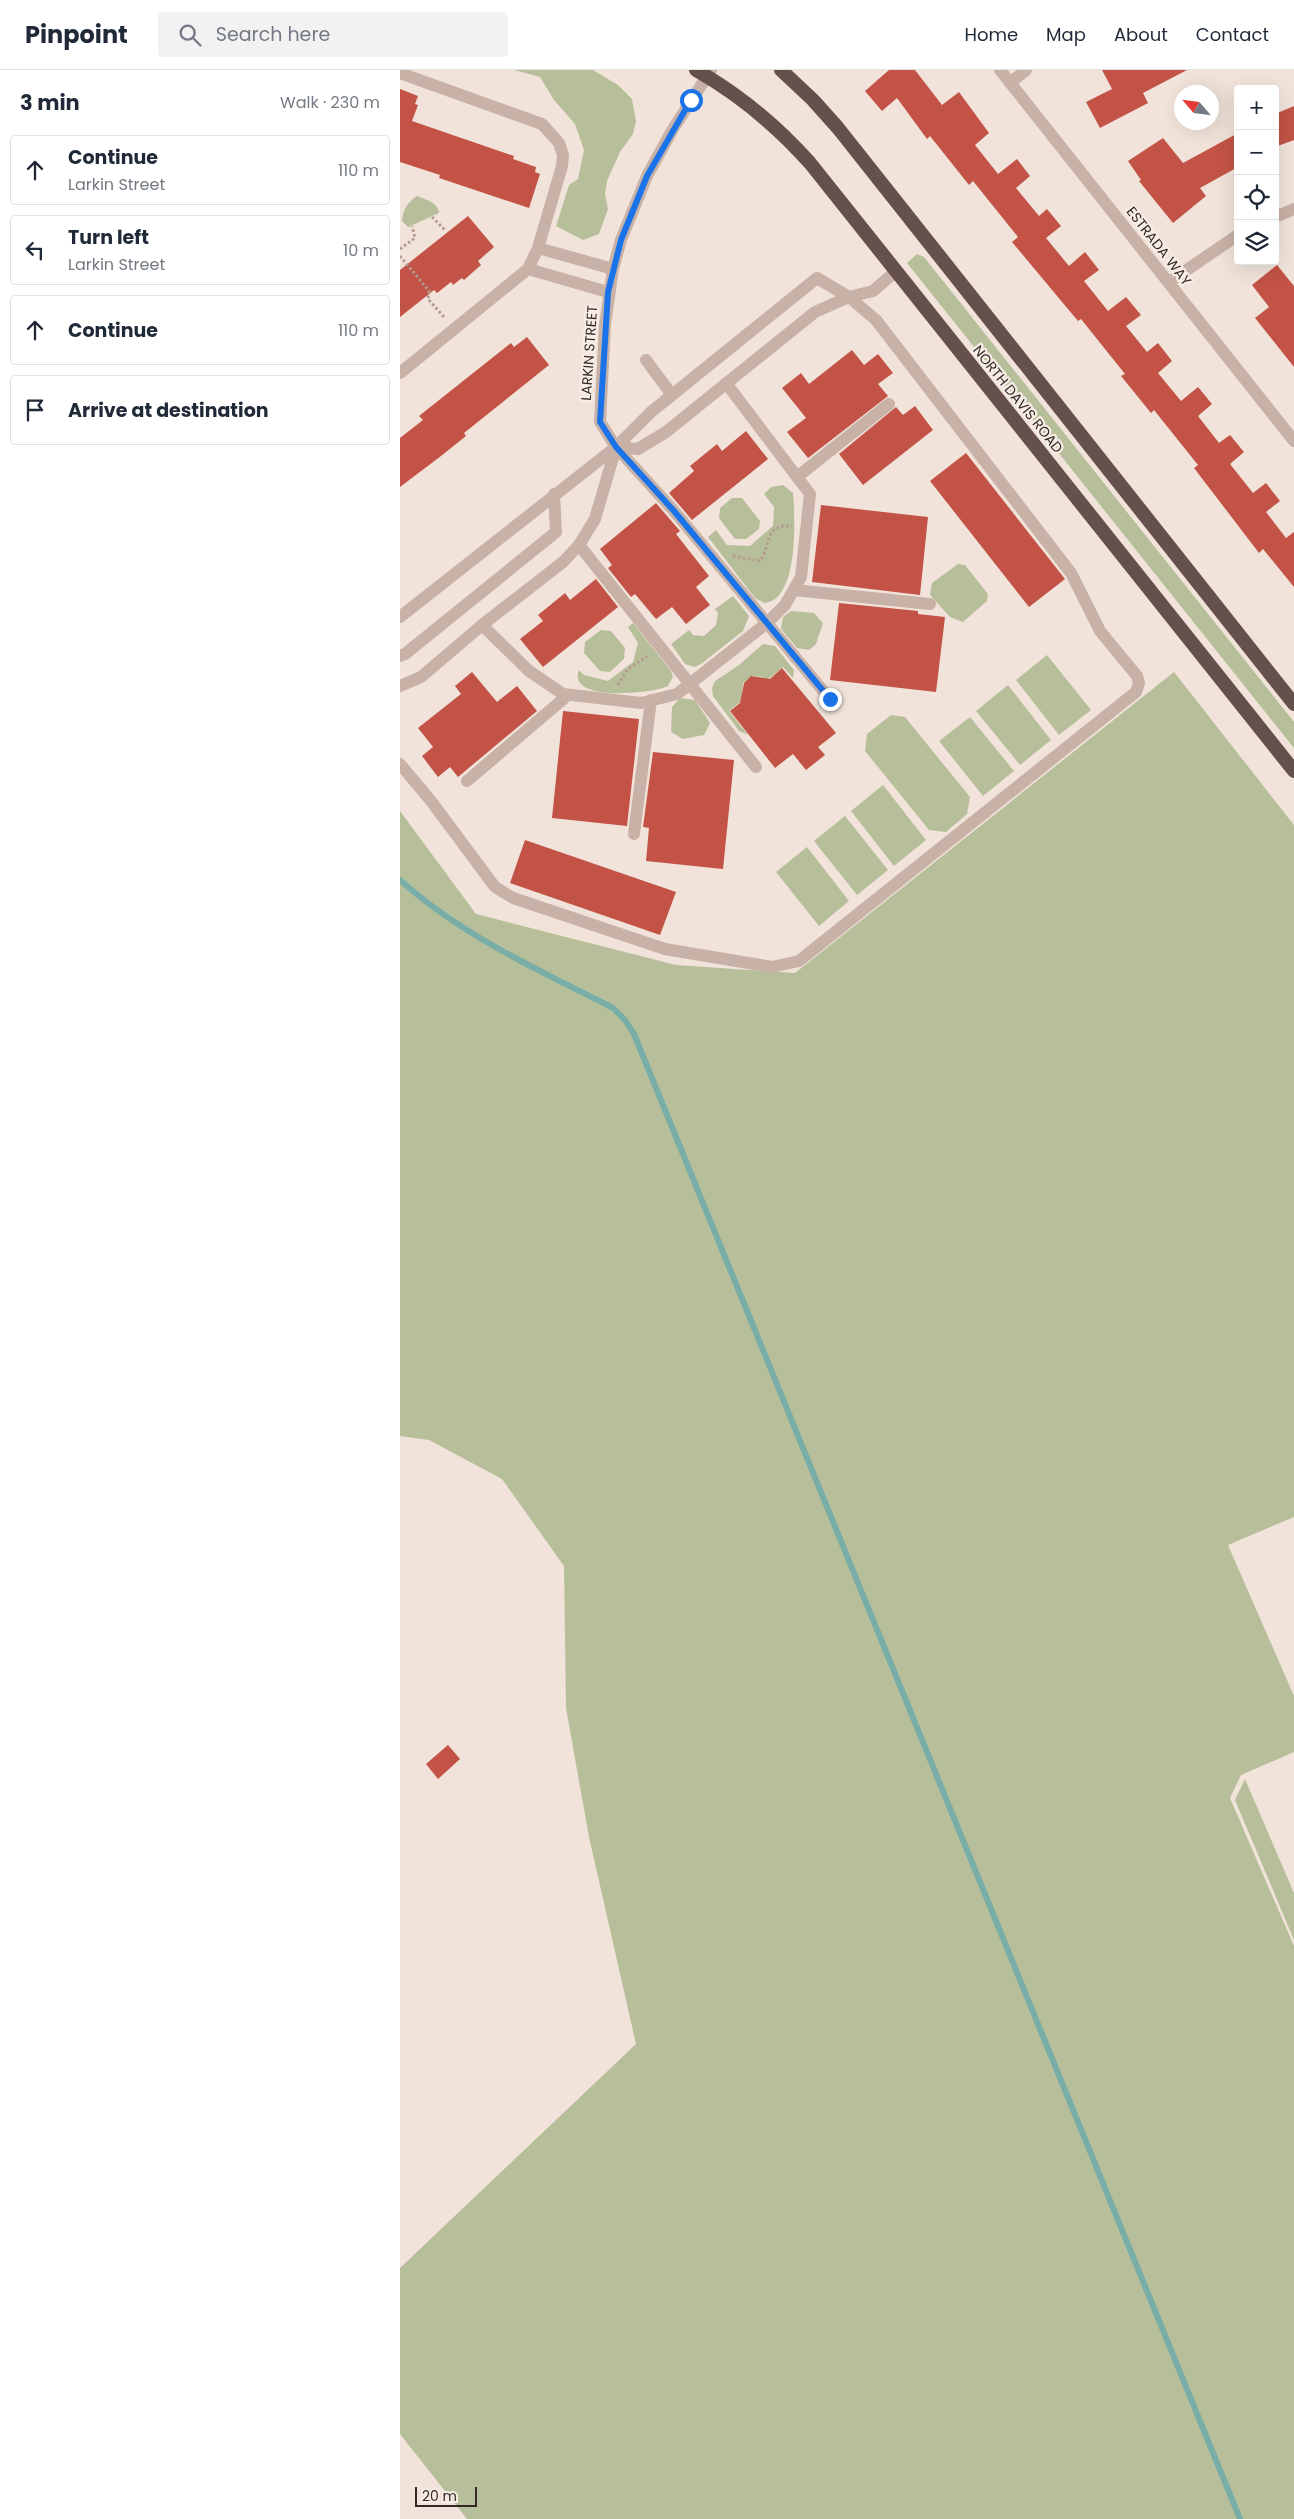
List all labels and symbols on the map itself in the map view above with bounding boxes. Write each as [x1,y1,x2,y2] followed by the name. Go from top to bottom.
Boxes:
[1174,85,1219,130] north arrow
[680,89,703,112] route start
[1122,202,1196,290] street label: ESTRADA WAY
[576,304,602,401] street label: LARKIN STREET
[968,341,1068,457] street label: NORTH DAVIS ROAD
[819,688,842,711] route end
[415,2484,478,2507] scale bar

